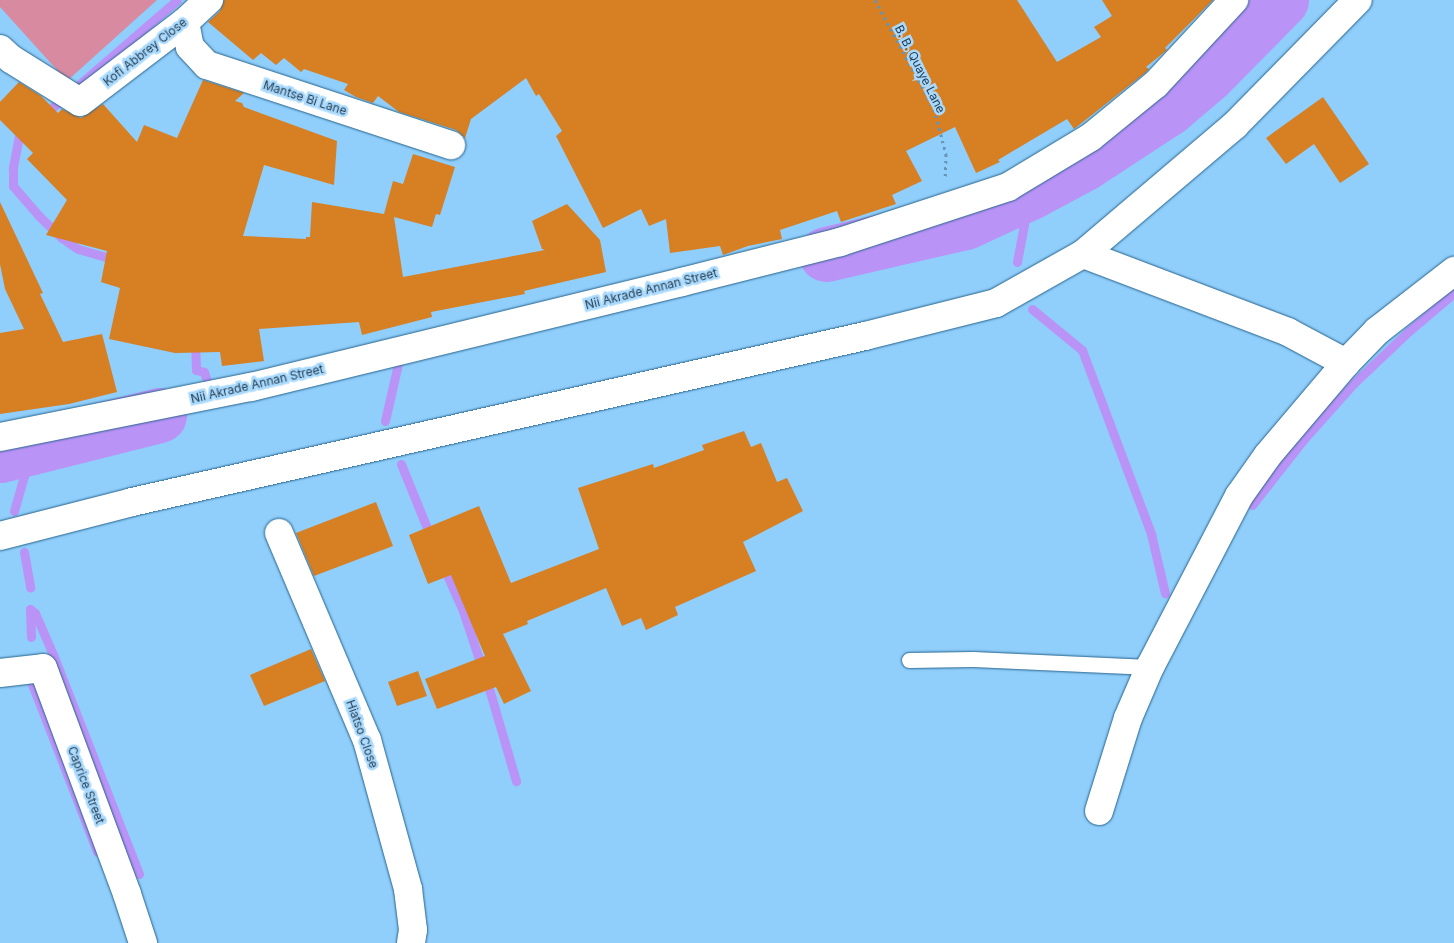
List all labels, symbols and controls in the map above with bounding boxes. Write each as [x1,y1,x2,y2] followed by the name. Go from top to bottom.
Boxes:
[100,15,190,89] street label: Kofi Abbrey Close
[892,23,948,115] street label: B. B. Quaye Lane
[261,78,349,118] street label: Mantse Bi Lane
[583,266,719,312] street label: Nii Akrade Annan Street
[189,362,325,406] street label: Nii Akrade Annan Street
[343,698,381,770] street label: Hiatso Close
[65,744,107,826] street label: Caprice Street

